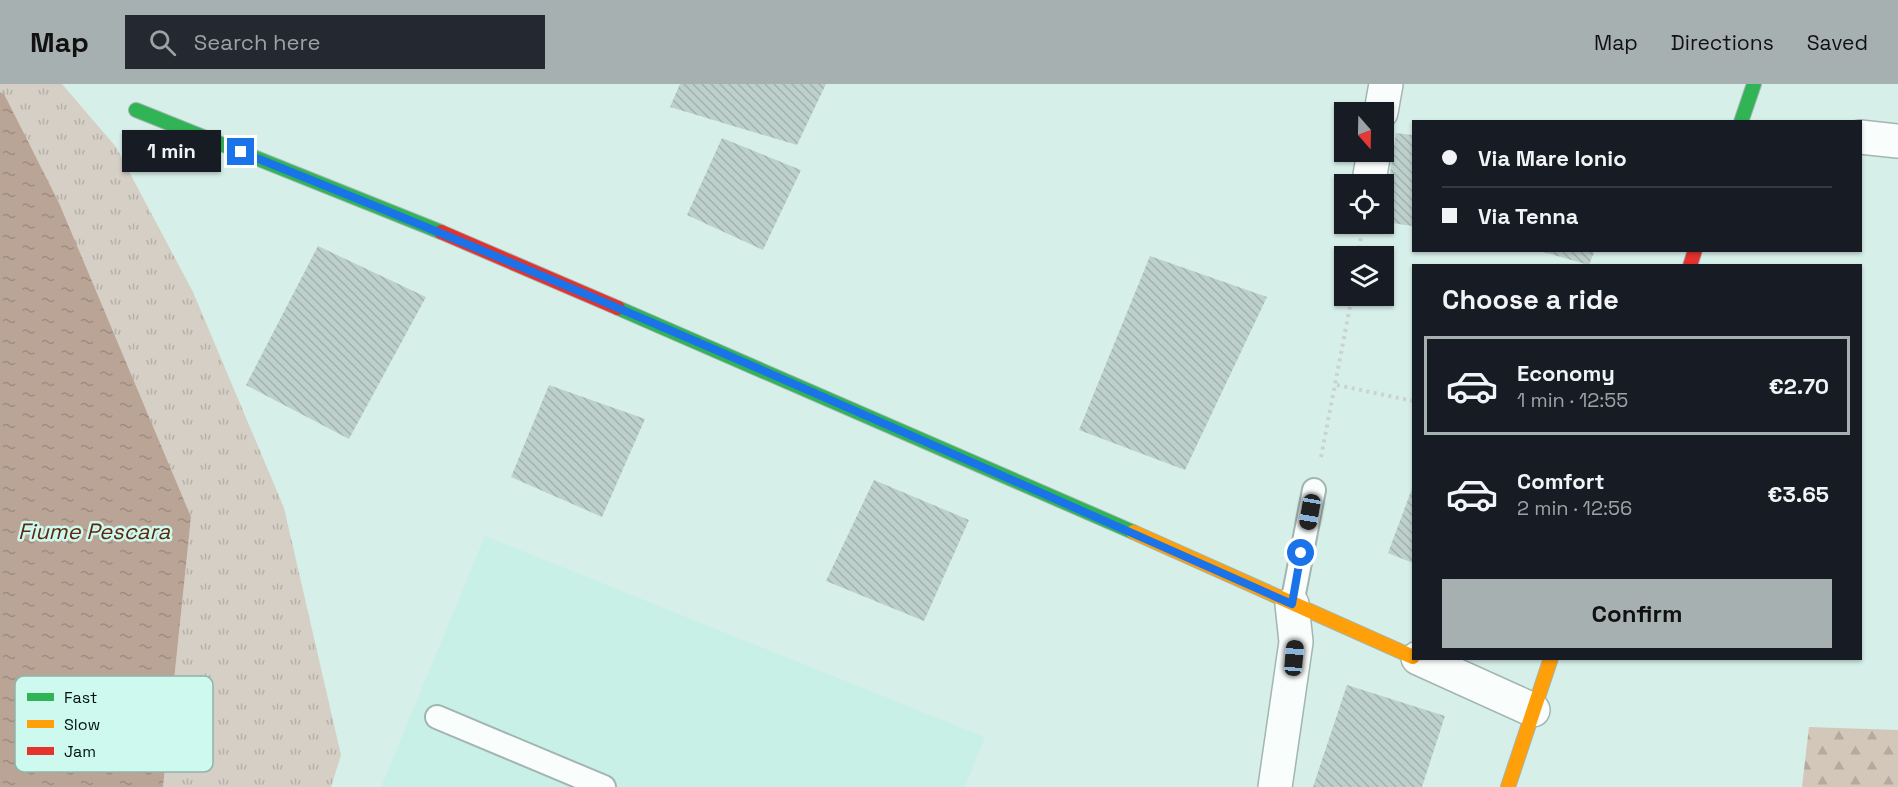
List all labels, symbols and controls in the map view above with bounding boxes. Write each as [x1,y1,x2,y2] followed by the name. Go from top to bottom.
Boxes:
[125,15,545,69] search box
[30,24,89,60] text: Map
[146,26,179,59] icon: search
[194,28,321,56] text: Search here
[1594,29,1638,56] text: Map
[1671,29,1774,56] text: Directions
[1807,29,1868,56] text: Saved
[1334,102,1394,162] north arrow
[1334,102,1394,306] map controls
[121,131,220,173] callout: 1 min
[147,138,196,164] text: 1 min
[227,138,254,165] route end
[1478,144,1627,172] text: Via Mare Ionio
[1334,174,1394,234] button: locate
[1478,202,1578,230] text: Via Tenna
[1334,246,1394,306] button: layers
[1442,282,1619,317] text: Choose a ride
[1445,359,1499,413] icon: car
[1517,359,1615,387] text: Economy
[1769,372,1829,400] text: €2.70
[1517,387,1628,413] text: 1 min · 12:55
[1445,467,1499,521] icon: car
[1517,467,1605,495] text: Comfort
[1768,480,1829,508] text: €3.65
[1298,493,1322,531] car
[1517,495,1632,521] text: 2 min · 12:56
[18,517,170,545] water label: Fiume Pescara
[1287,539,1314,566] route start
[1442,579,1832,648] button: Confirm
[1283,639,1305,677] car
[15,676,213,772] legend
[64,687,97,708] text: Fast
[64,714,100,735] text: Slow
[64,741,96,762] text: Jam

